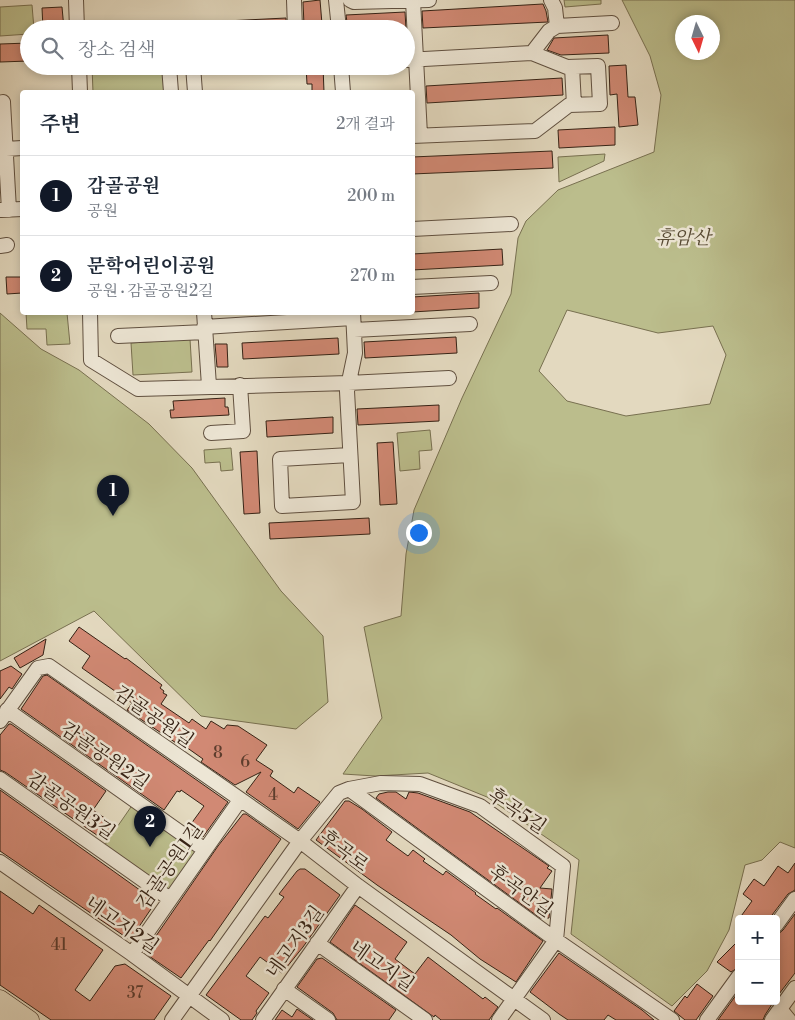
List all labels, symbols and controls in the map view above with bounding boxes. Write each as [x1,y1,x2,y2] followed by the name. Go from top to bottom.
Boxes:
[675,15,720,60] north arrow
[20,20,415,75] search box
[38,34,66,62] icon: search
[78,38,155,62] text: 장소 검색
[40,112,81,138] text: 주변
[336,114,395,134] text: 2개 결과
[87,174,160,198] text: 감골공원
[52,186,60,206] text: 1
[347,186,395,206] text: 200 m
[87,201,118,221] text: 공원
[655,226,713,250] park label: 휴암산
[87,254,215,278] text: 문학어린이공원
[51,266,61,286] text: 2
[350,266,395,286] text: 270 m
[87,281,214,301] text: 공원 · 감골공원2길
[97,475,129,516] pin: 1
[406,520,432,546] your location
[110,681,198,753] street label: 감골공원길
[56,717,154,795] street label: 감골공원2길
[213,743,223,763] house number: 8
[240,752,250,772] house number: 6
[22,767,120,845] street label: 감골공원3길
[483,783,551,839] street label: 후곡5길
[268,785,278,805] house number: 4
[134,806,166,847] pin: 2
[132,818,208,914] street label: 감골공원1길
[315,825,373,877] street label: 후곡로
[484,860,558,922] street label: 후곡안길
[81,891,163,959] street label: 네고지2길
[261,901,329,983] street label: 네고지3길
[735,915,780,1005] map controls
[735,915,780,960] button: +
[51,935,67,955] house number: 41
[345,935,419,997] street label: 네고지길
[735,960,780,1005] button: −
[127,983,143,1003] house number: 37

